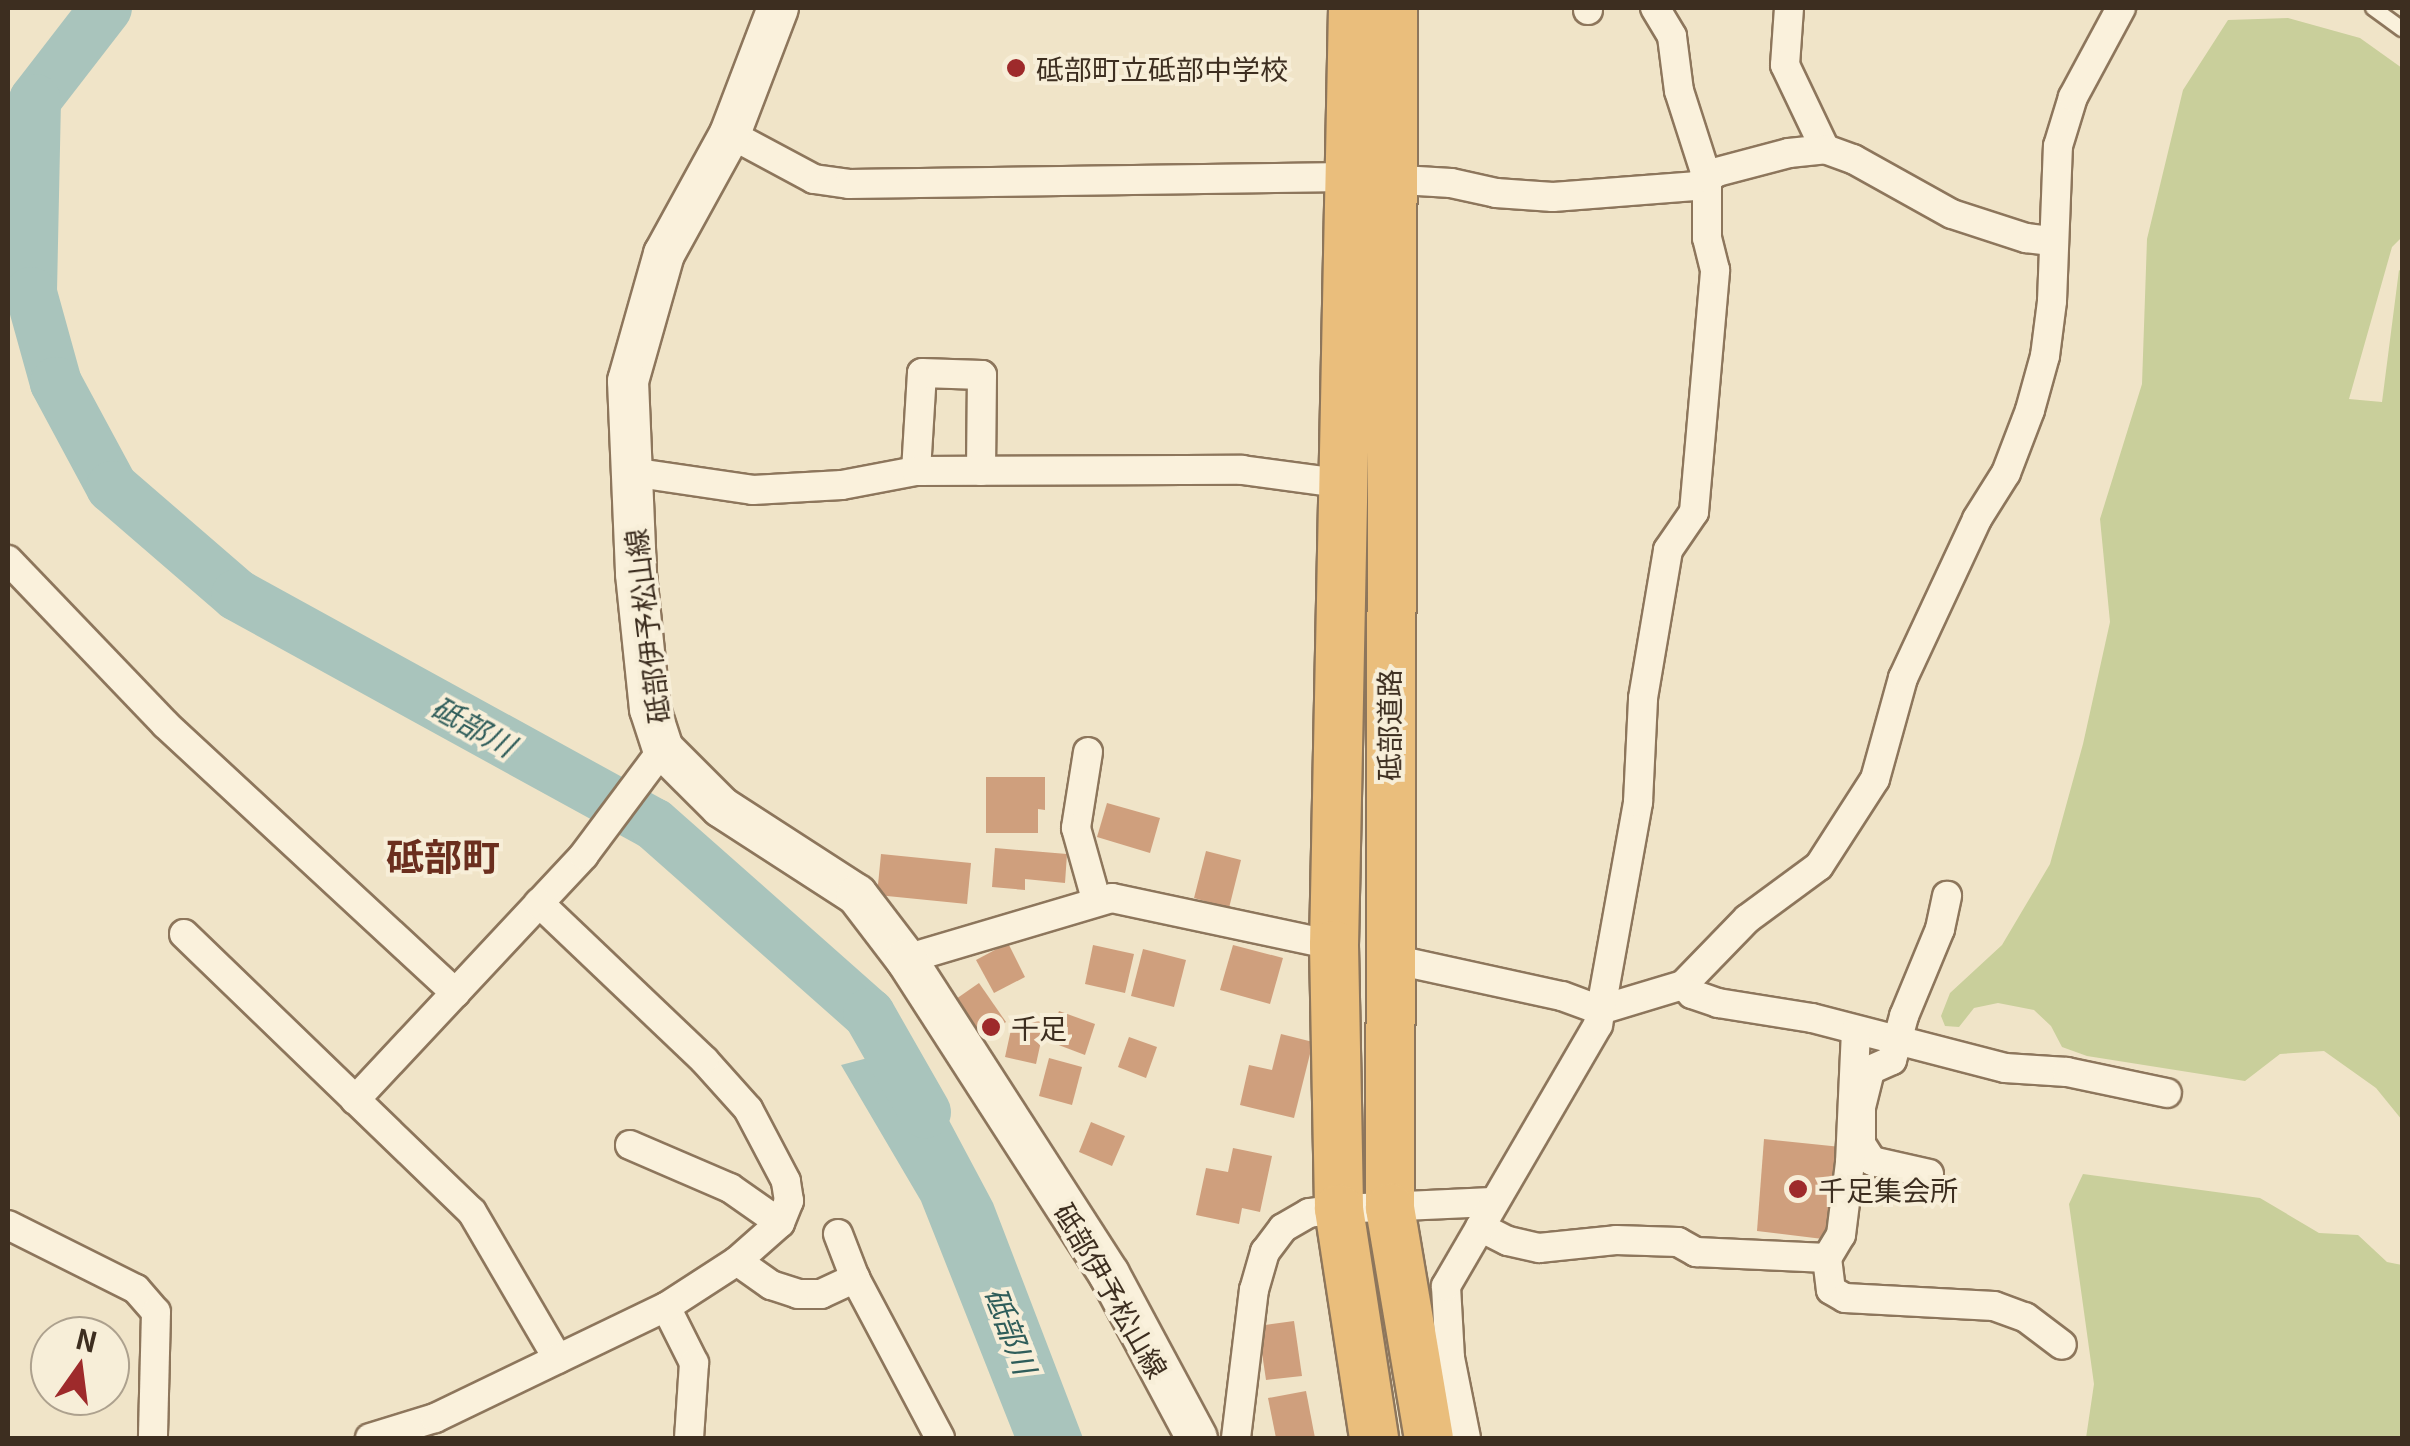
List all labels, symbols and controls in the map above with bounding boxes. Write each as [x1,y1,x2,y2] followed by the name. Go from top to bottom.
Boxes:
[1036,51,1288,85] place label: 砥部町立砥部中学校
[1005,57,1027,79] marker: 砥部町立砥部中学校
[617,527,675,725] street label: 砥部伊予松山線
[1371,669,1405,781] street label: 砥部道路
[426,687,522,763] water label: 砥部川
[386,832,500,878] district label: 砥部町
[1011,1010,1067,1044] place label: 千足
[980,1016,1002,1038] marker: 千足
[1818,1172,1958,1206] place label: 千足集会所
[1787,1178,1809,1200] marker: 千足集会所
[1048,1197,1176,1383] street label: 砥部伊予松山線
[979,1282,1045,1378] water label: 砥部川
[30,1316,130,1416] north arrow
[72,1317,102,1361] text: N

